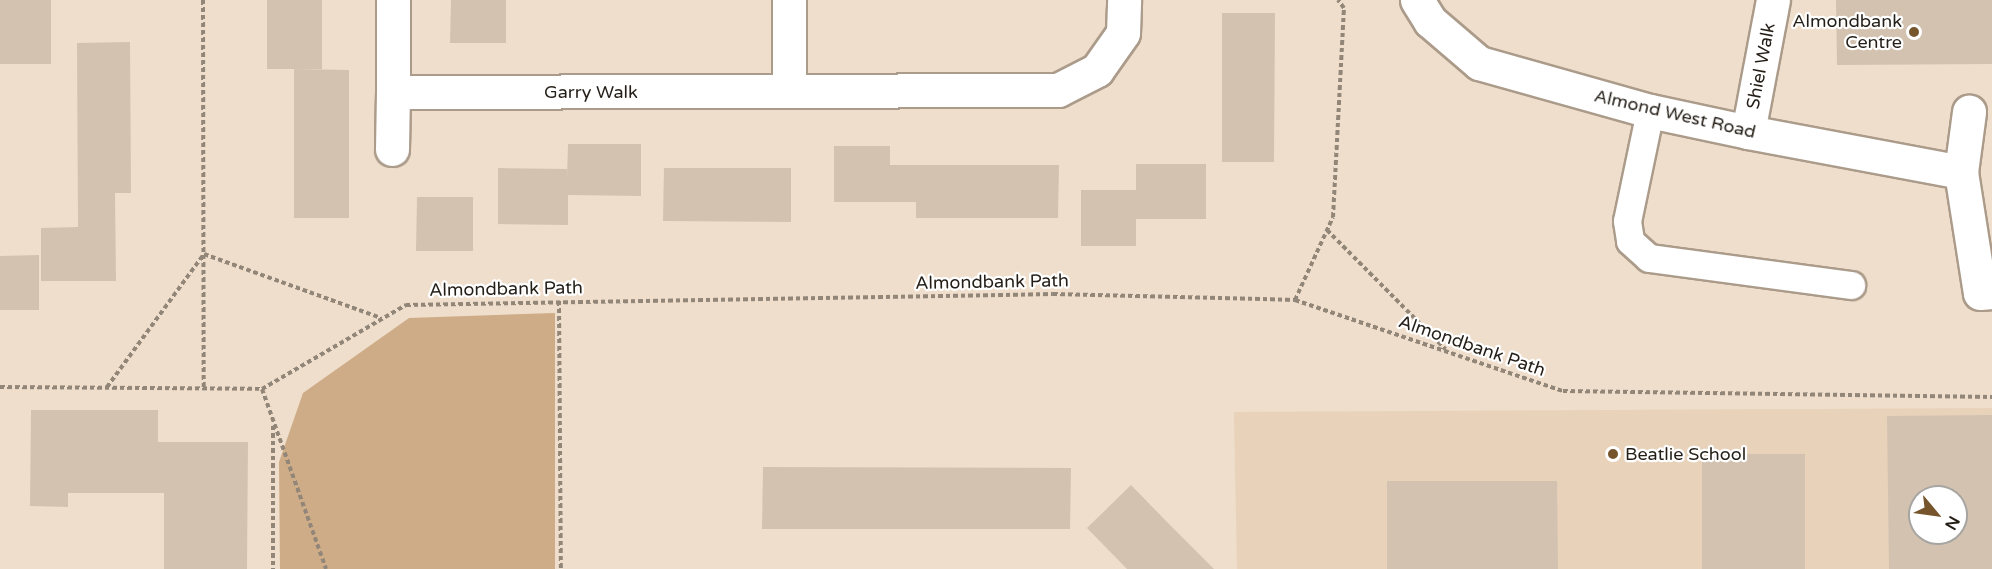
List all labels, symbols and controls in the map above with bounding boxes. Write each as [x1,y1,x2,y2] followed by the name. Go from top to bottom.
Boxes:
[1792,11,1902,54] place label: Almondbank Centre
[1742,21,1780,111] street label: Shiel Walk
[1907,25,1921,39] marker: Almondbank Centre
[544,81,638,103] street label: Garry Walk
[1592,85,1758,143] street label: Almond West Road
[915,270,1069,294] street label: Almondbank Path
[429,277,583,301] street label: Almondbank Path
[1396,311,1548,381] street label: Almondbank Path
[1625,443,1746,465] place label: Beatlie School
[1606,447,1620,461] marker: Beatlie School
[1908,485,1968,545] north arrow
[1940,512,1964,533] text: N

